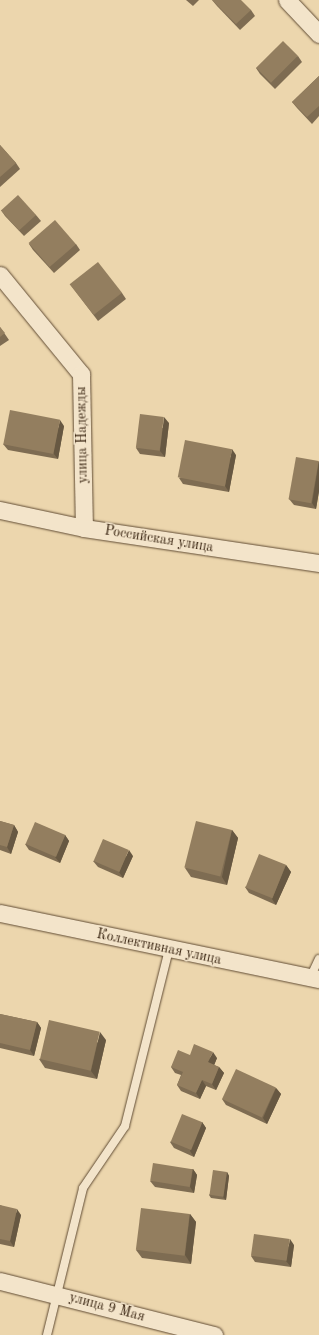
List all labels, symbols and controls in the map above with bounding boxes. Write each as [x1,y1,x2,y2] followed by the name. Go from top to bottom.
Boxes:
[73,386,91,484] street label: улица Надежды
[103,522,215,556] street label: Российская улица
[95,926,223,968] street label: Коллективная улица
[67,1289,147,1325] street label: улица 9 Мая

